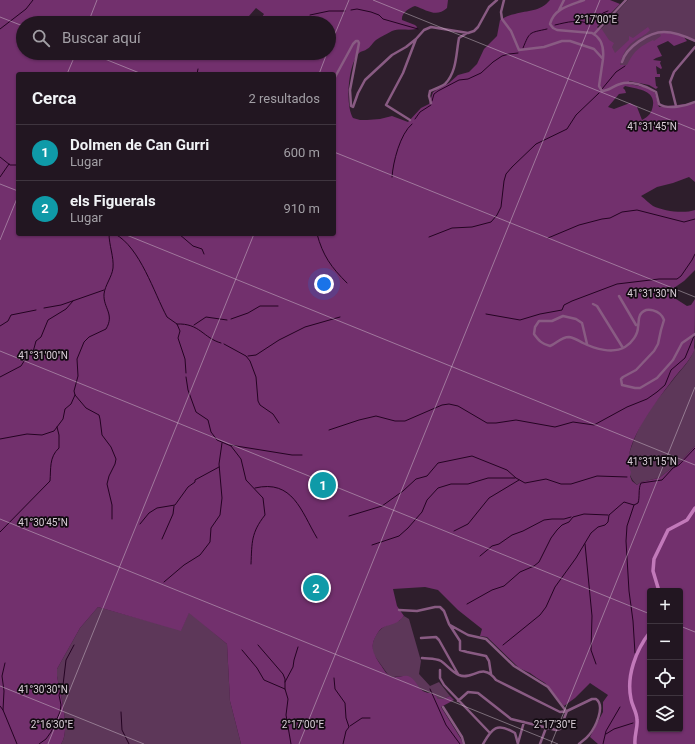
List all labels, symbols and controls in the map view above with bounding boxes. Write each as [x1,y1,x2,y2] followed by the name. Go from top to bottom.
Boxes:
[575,14,618,25] text: 2°17'00"E
[16,16,336,60] search box
[30,27,52,49] icon: search
[62,29,141,47] text: Buscar aquí
[32,88,76,108] text: Cerca
[248,91,320,106] text: 2 resultados
[627,121,677,132] text: 41°31'45"N
[70,136,209,154] text: Dolmen de Can Gurri
[41,145,49,160] text: 1
[283,145,320,160] text: 600 m
[70,154,103,169] text: Lugar
[70,192,156,210] text: els Figuerals
[41,201,49,216] text: 2
[283,201,320,216] text: 910 m
[70,210,103,225] text: Lugar
[314,274,334,294] your location
[627,288,677,299] text: 41°31'30"N
[18,350,68,361] text: 41°31'00"N
[627,456,677,467] text: 41°31'15"N
[310,470,336,500] pin: 1
[18,517,68,528] text: 41°30'45"N
[303,573,329,603] pin: 2
[647,588,683,732] map controls
[647,588,683,624] button: +
[647,624,683,660] button: −
[647,660,683,696] button: locate
[18,684,68,695] text: 41°30'30"N
[647,696,683,732] button: layers
[31,719,74,730] text: 2°16'30"E
[282,719,325,730] text: 2°17'00"E
[534,719,577,730] text: 2°17'30"E

